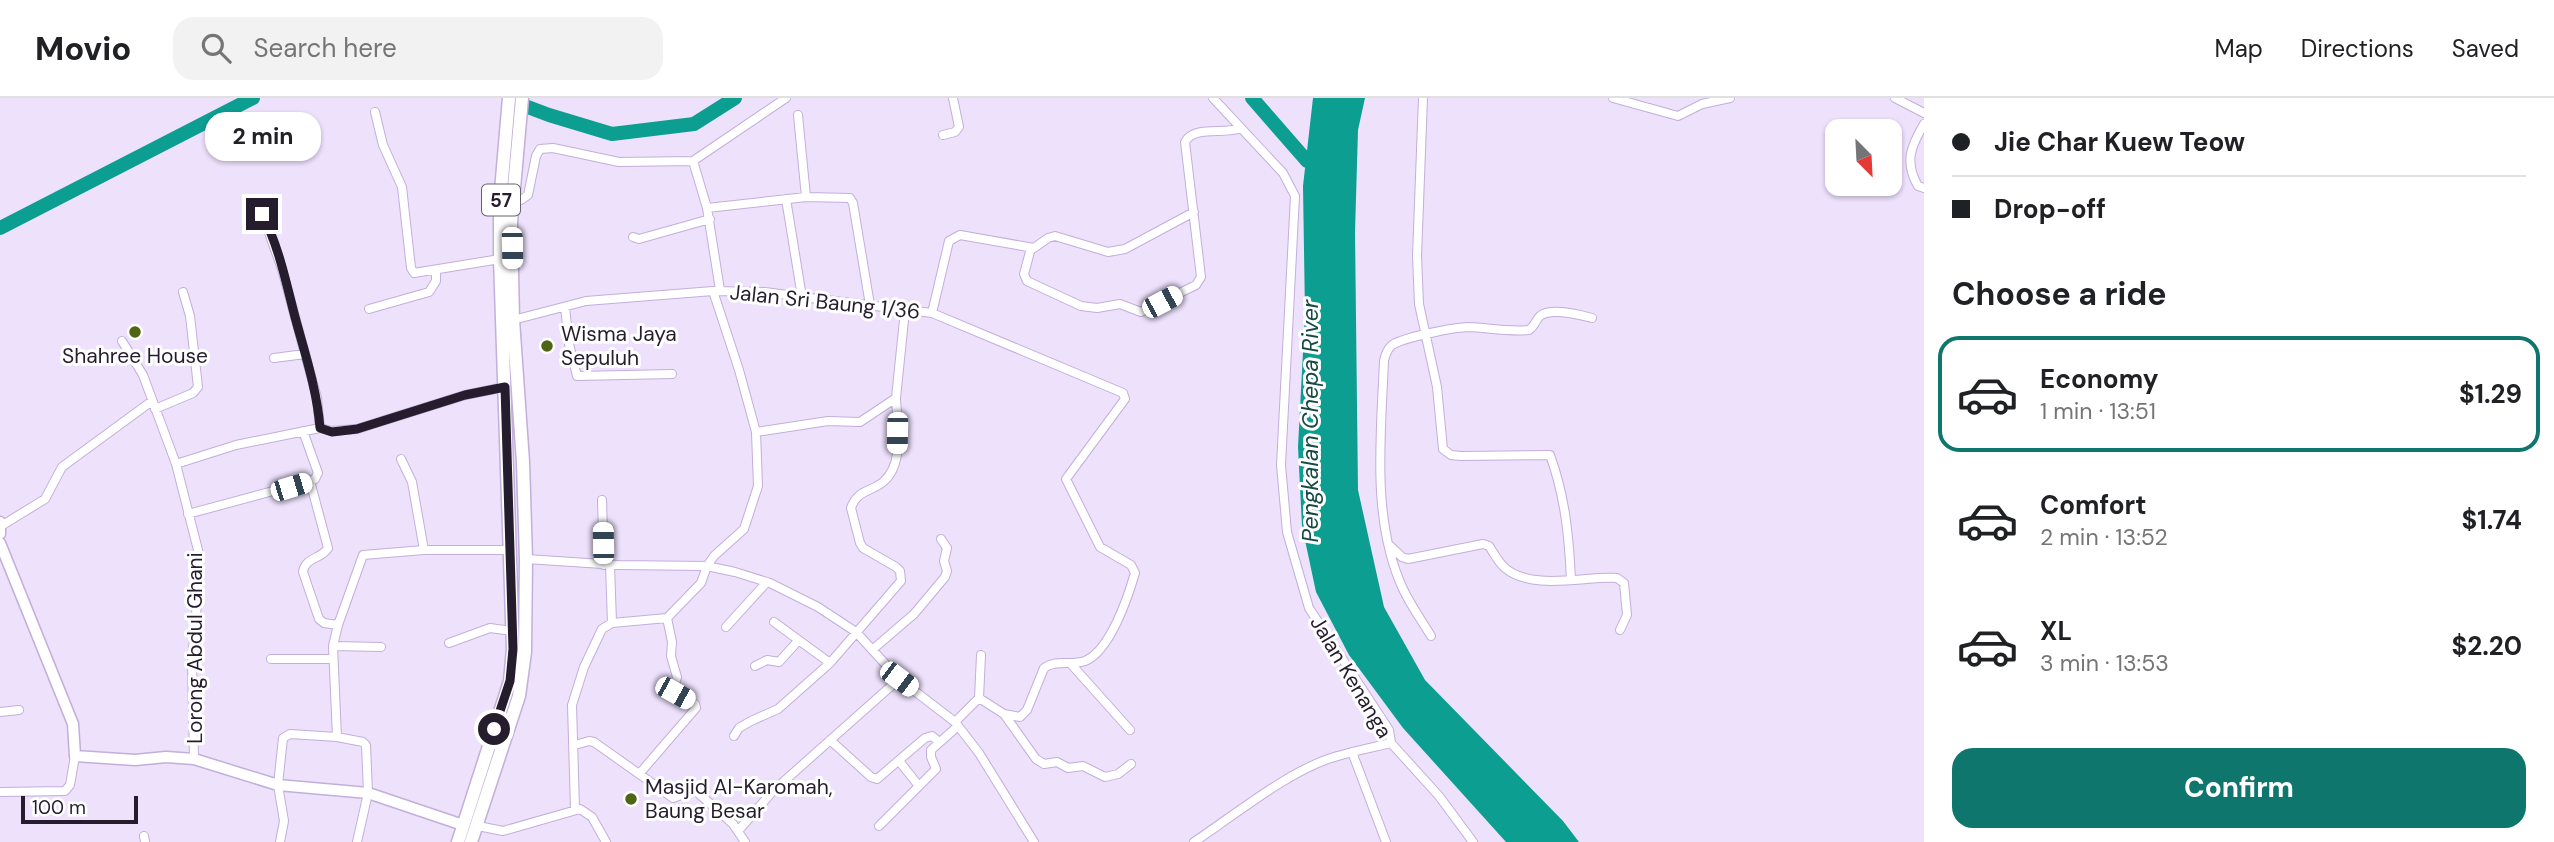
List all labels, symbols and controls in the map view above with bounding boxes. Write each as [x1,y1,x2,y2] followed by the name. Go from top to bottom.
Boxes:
[173,17,663,80] search box
[35,27,131,70] text: Movio
[197,29,235,67] icon: search
[253,31,397,65] text: Search here
[2215,33,2263,64] text: Map
[2301,33,2414,64] text: Directions
[2452,33,2519,64] text: Saved
[204,113,320,162] callout: 2 min
[1825,119,1902,196] north arrow
[1825,119,1902,196] map controls
[233,121,293,151] text: 2 min
[1994,125,2245,159] text: Jie Char Kuew Teow
[482,184,520,216] road number: 57
[1994,192,2106,226] text: Drop-off
[246,198,278,230] route end
[502,227,523,269] car
[1952,273,2167,315] text: Choose a ride
[728,278,922,326] street label: Jalan Sri Baung 1/36
[1139,283,1186,321] car
[1295,298,1325,542] water label: Pengkalan Chepa River
[561,320,677,372] place label: Wisma Jaya Sepuluh
[127,324,143,340] marker: Shahree House
[539,338,555,354] marker: Wisma Jaya Sepuluh
[62,342,208,370] place label: Shahree House
[2040,362,2158,396] text: Economy
[1956,363,2019,426] icon: car
[2459,377,2522,411] text: $1.29
[2040,396,2156,426] text: 1 min · 13:51
[887,412,908,454] car
[268,471,315,503] car
[2040,488,2146,522] text: Comfort
[1956,489,2019,552] icon: car
[2462,503,2522,537] text: $1.74
[593,522,614,564] car
[2040,522,2168,552] text: 2 min · 13:52
[181,552,209,744] street label: Lorong Abdul Ghani
[1303,611,1399,743] street label: Jalan Kenanga
[2040,614,2072,648] text: XL
[1956,615,2019,678] icon: car
[2452,629,2522,663] text: $2.20
[2040,648,2169,678] text: 3 min · 13:53
[876,658,923,700] car
[652,674,699,712] car
[478,713,510,745] route start
[1952,748,2526,828] button: Confirm
[645,773,833,825] place label: Masjid Al-Karomah, Baung Besar
[623,791,639,807] marker: Masjid Al-Karomah, Baung Besar
[21,793,138,825] scale bar
[32,795,86,820] text: 100 m

